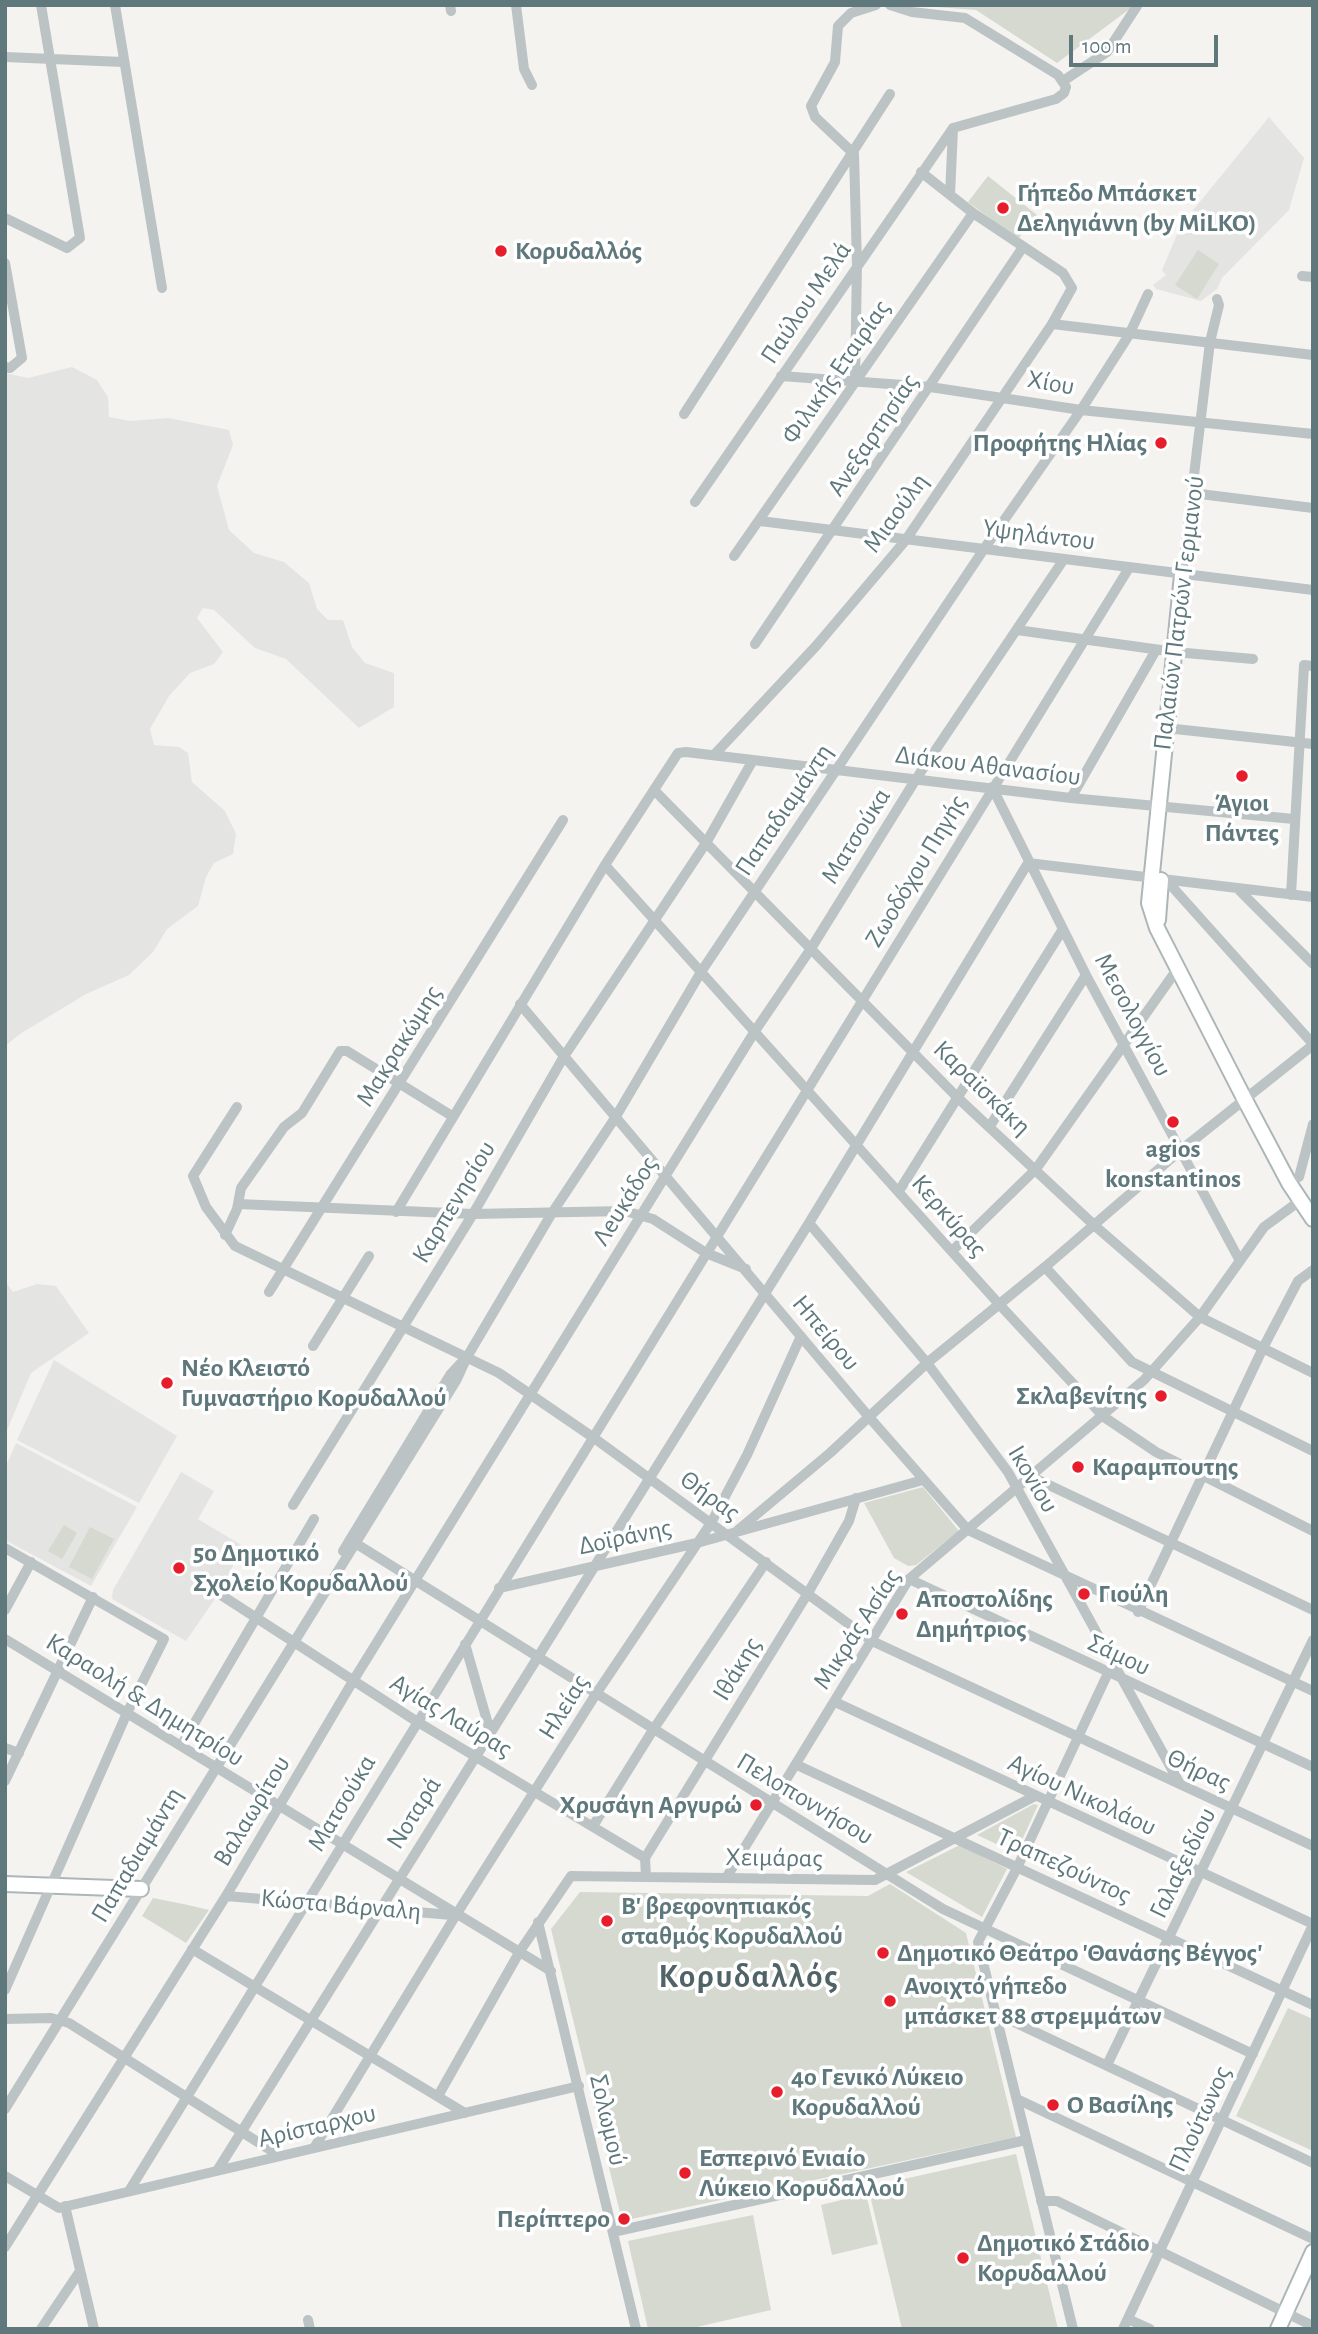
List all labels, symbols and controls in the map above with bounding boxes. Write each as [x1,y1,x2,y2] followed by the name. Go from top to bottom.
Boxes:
[1073,21,1222,65] scale bar
[1082,36,1132,57] text: 100 m
[1017,177,1257,238] place label: Γήπεδο Μπάσκετ Δεληγιάννη (by MiLKO)
[995,200,1011,216] marker: Γήπεδο Μπάσκετ Δεληγιάννη (by MiLKO)
[515,235,642,267] place label: Κορυδαλλός
[754,236,858,370] street label: Παύλου Μελά
[493,243,509,259] marker: Κορυδαλλός
[775,294,897,450] street label: Φιλικής Εταιρίας
[1025,364,1077,402] street label: Χίου
[821,368,925,502] street label: Ανεξαρτησίας
[973,427,1147,459] place label: Προφήτης Ηλίας
[1153,435,1169,451] marker: Προφήτης Ηλίας
[857,467,935,559] street label: Μιαούλη
[1147,474,1211,752] street label: Παλαιών Πατρών Γερμανού
[981,513,1097,557] street label: Υψηλάντου
[728,738,840,882] street label: Παπαδιαμάντη
[893,739,1083,793] street label: Διάκου Αθανασίου
[1234,768,1250,784] marker: Άγιοι Πάντες
[814,782,898,890] street label: Ματσούκα
[1205,787,1279,848] place label: Άγιοι Πάντες
[858,789,974,953] street label: Ζωοδόχου Πηγής
[1087,948,1179,1082] street label: Μεσολογγίου
[349,980,449,1112] street label: Μακρακώμης
[927,1034,1037,1142] street label: Καραϊσκάκη
[1165,1114,1181,1130] marker: agios konstantinos
[1105,1133,1241,1194] place label: agios konstantinos
[405,1135,503,1269] street label: Καρπενησίου
[585,1151,665,1251] street label: Λeυκάδος
[905,1168,993,1264] street label: Κερκύρας
[785,1289,867,1377] street label: Ηπείρου
[181,1352,446,1414] place label: Νέο Κλειστό Γυμναστήριο Κορυδαλλού
[159,1375,175,1391] marker: Νέο Κλειστό Γυμναστήριο Κορυδαλλού
[1016,1380,1147,1412] place label: Σκλαβενίτης
[1153,1388,1169,1404] marker: Σκλαβενίτης
[1001,1440,1065,1518] street label: Ικονίου
[1092,1451,1238,1483] place label: Καραμπουτης
[1070,1459,1086,1475] marker: Καραμπουτης
[674,1464,746,1528] street label: Θήρας
[576,1512,674,1562] street label: Δοϊράνης
[193,1537,408,1598] place label: 5ο Δημοτικό Σχολείο Κορυδαλλού
[171,1560,187,1576] marker: 5ο Δημοτικό Σχολείο Κορυδαλλού
[806,1563,908,1695] street label: Μικράς Ασίας
[1098,1578,1169,1610] place label: Γιούλη
[916,1583,1053,1644] place label: Αποστολίδης Δημήτριος
[1076,1586,1092,1602] marker: Γιούλη
[894,1606,910,1622] marker: Αποστολίδης Δημήτριος
[40,1626,250,1774] street label: Καραολή & Δημητρίου
[1083,1627,1155,1683] street label: Σάμου
[706,1632,768,1706] street label: Ιθάκης
[384,1667,518,1765] street label: Αγίας Λαύρας
[532,1669,596,1745] street label: Ηλείας
[1162,1742,1236,1798] street label: Θήρας
[731,1746,879,1852] street label: Πελοποννήσου
[1003,1747,1161,1843] street label: Αγίου Νικολάου
[301,1749,383,1857] street label: Ματσούκα
[207,1750,297,1872] street label: Βαλαωρίτου
[380,1771,448,1855] street label: Νοταρά
[84,1782,190,1928] street label: Παπαδιαμάντη
[559,1789,742,1821] place label: Χρυσάγη Αργυρώ
[748,1797,764,1813] marker: Χρυσάγη Αργυρώ
[1143,1802,1223,1924] street label: Γαλαξειδίου
[992,1821,1136,1911] street label: Τραπεζούντος
[725,1842,823,1874] street label: Χειμάρας
[260,1882,422,1928] street label: Κώστα Βάρναλη
[621,1890,843,1952] place label: Β' βρεφονηπιακός σταθμός Κορυδαλλού
[599,1913,615,1929] marker: Β' βρεφονηπιακός σταθμός Κορυδαλλού
[897,1937,1262,1969] place label: Δημοτικό Θεάτρο 'Θανάσης Βέγγος'
[875,1945,891,1961] marker: Δημοτικό Θεάτρο 'Θανάσης Βέγγος'
[660,1957,838,1997] district label: Κορυδαλλός
[904,1970,1161,2032] place label: Ανοιχτό γήπεδο μπάσκετ 88 στρεμμάτων
[882,1993,898,2009] marker: Ανοιχτό γήπεδο μπάσκετ 88 στρεμμάτων
[791,2061,964,2122] place label: 4ο Γενικό Λύκειο Κορυδαλλού
[1162,2061,1238,2177] street label: Πλούτωνος
[582,2071,634,2169] street label: Σολωμού
[769,2084,785,2100] marker: 4ο Γενικό Λύκειο Κορυδαλλού
[1067,2089,1173,2121] place label: Ο Βασίλης
[255,2097,379,2155] street label: Αρίσταρχου
[1045,2097,1061,2113] marker: Ο Βασίλης
[699,2142,905,2204] place label: Εσπερινό Ενιαίο Λύκειο Κορυδαλλού
[677,2165,693,2181] marker: Εσπερινό Ενιαίο Λύκειο Κορυδαλλού
[497,2203,610,2235] place label: Περίπτερο
[616,2211,632,2227] marker: Περίπτερο
[977,2227,1150,2288] place label: Δημοτικό Στάδιο Κορυδαλλού
[955,2250,971,2266] marker: Δημοτικό Στάδιο Κορυδαλλού

